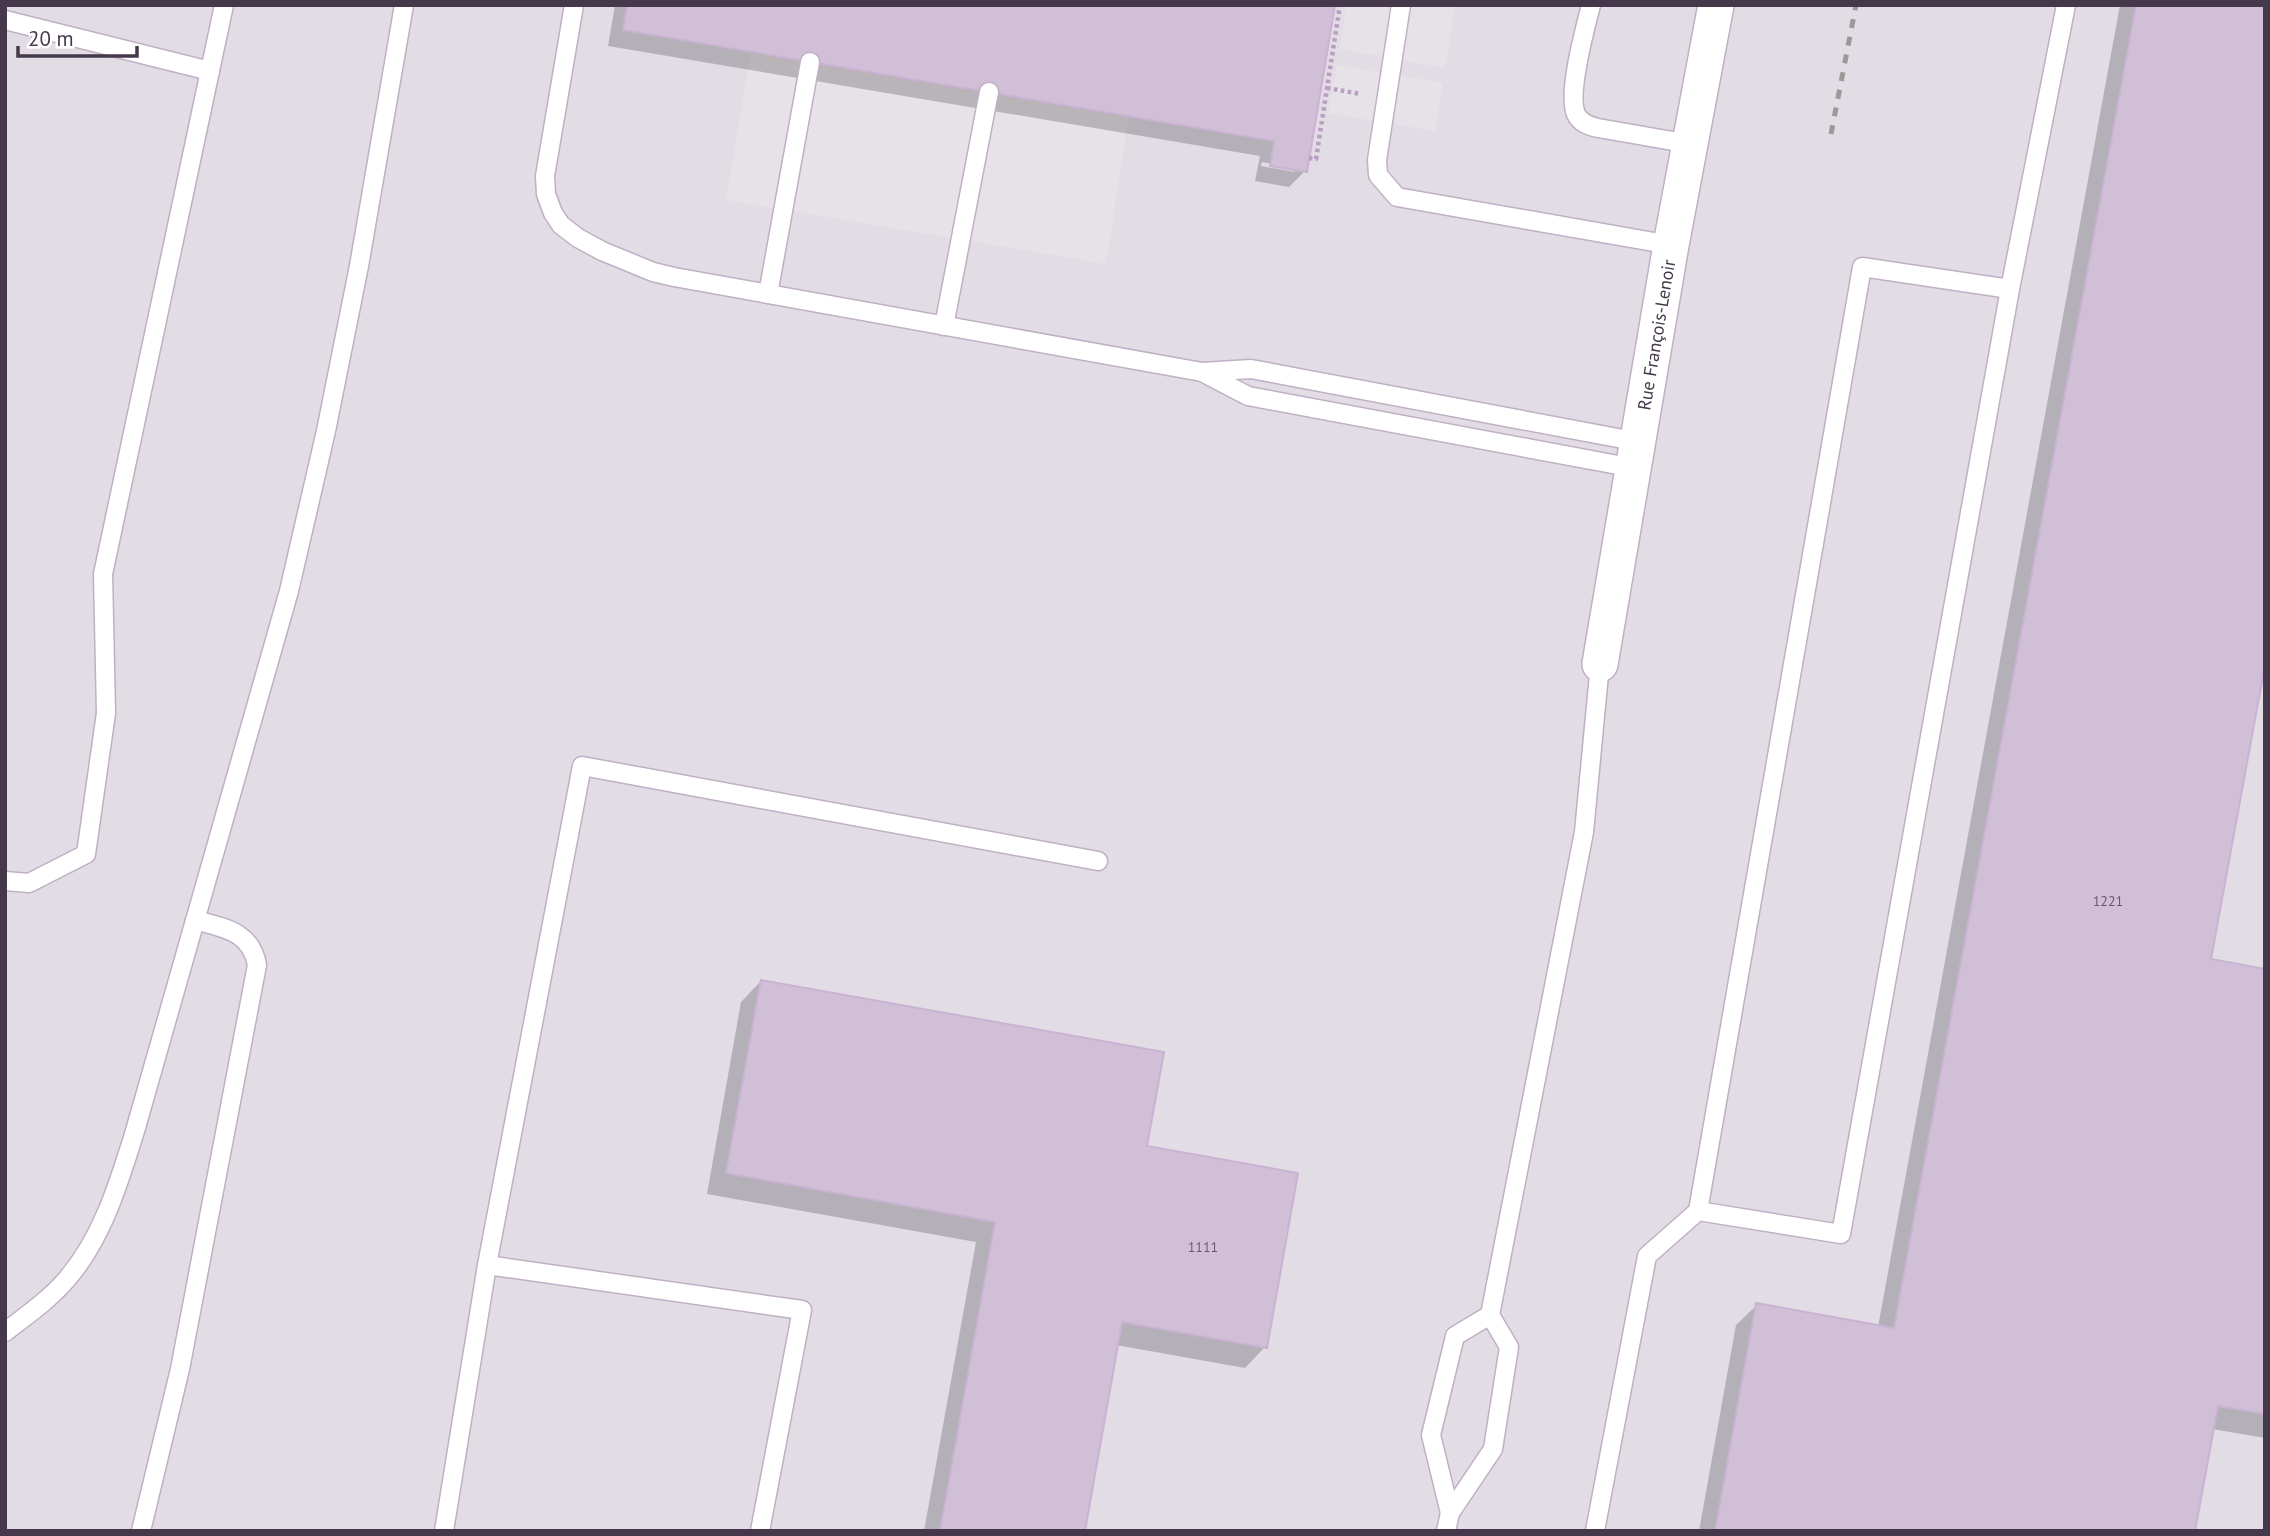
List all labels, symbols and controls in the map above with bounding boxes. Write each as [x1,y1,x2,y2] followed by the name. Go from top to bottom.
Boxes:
[18,14,136,58] scale bar
[28,25,74,52] text: 20 m
[1632,258,1680,412] street label: Rue François-Lenoir
[2093,892,2123,910] house number: 1221
[1188,1238,1218,1256] house number: 1111

